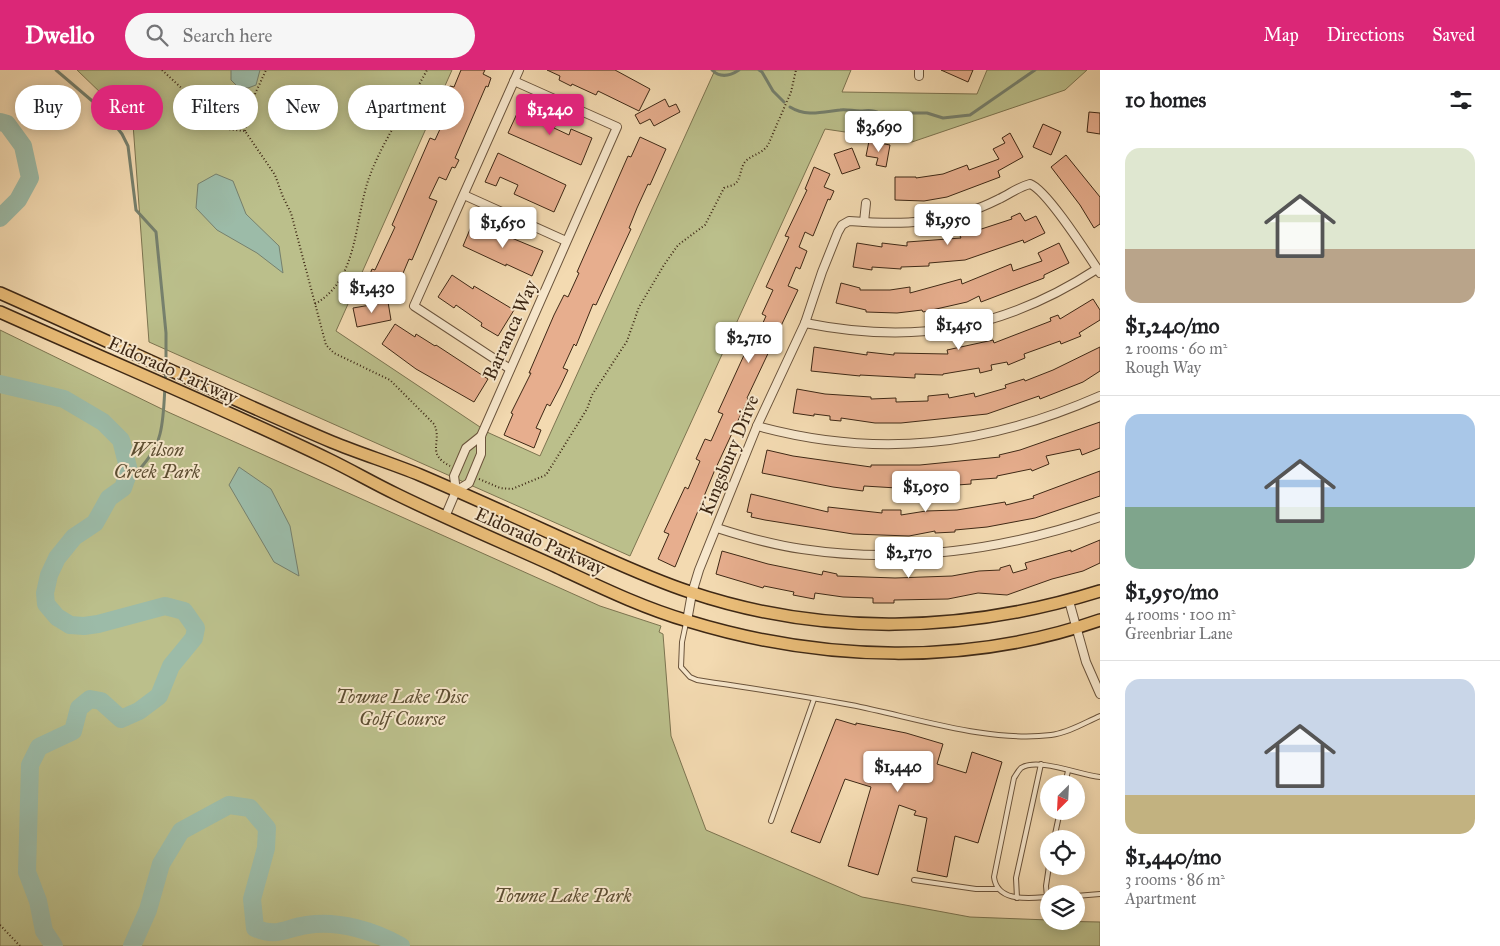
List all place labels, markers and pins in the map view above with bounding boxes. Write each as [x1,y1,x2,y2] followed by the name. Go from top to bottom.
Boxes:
[509,93,591,136] pin: $1,240
[838,111,920,153] pin: $3,690
[907,204,989,246] pin: $1,950
[462,206,544,249] pin: $1,650
[331,272,413,314] pin: $1,430
[918,308,1000,351] pin: $1,450
[708,322,790,364] pin: $2,710
[885,470,967,513] pin: $1,050
[868,536,950,579] pin: $2,170
[857,750,939,793] pin: $1,440

